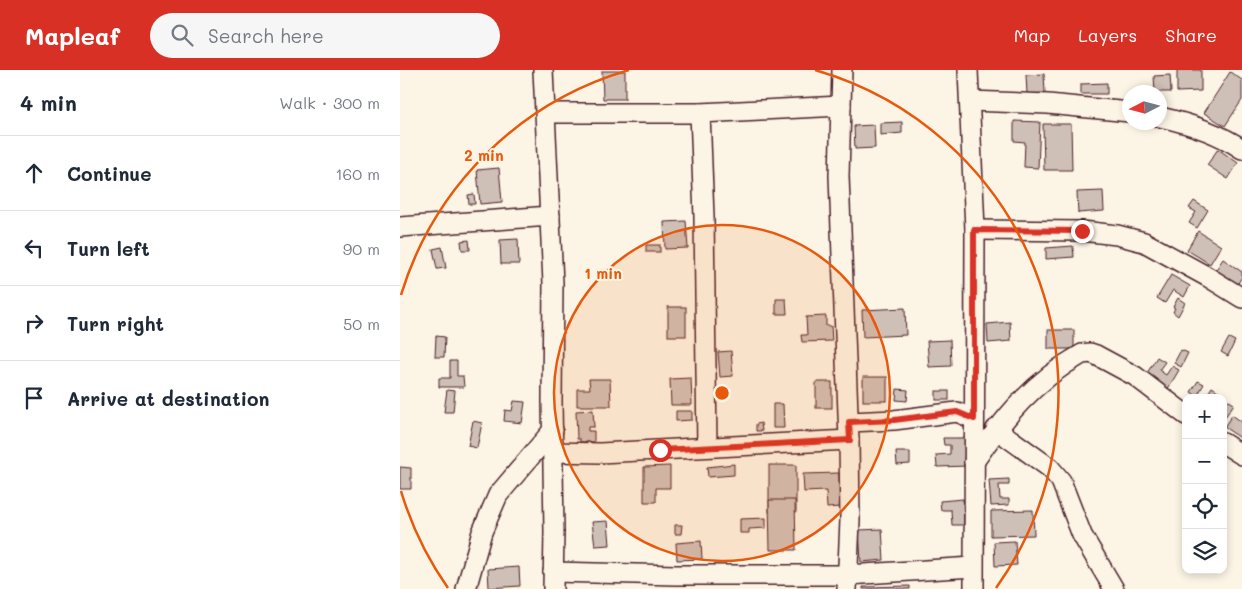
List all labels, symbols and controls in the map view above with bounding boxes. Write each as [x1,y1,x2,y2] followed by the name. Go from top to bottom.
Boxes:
[150,13,500,58] search box
[25,20,120,51] text: Mapleaf
[168,21,196,49] icon: search
[208,23,324,48] text: Search here
[1014,23,1050,47] text: Map
[1078,23,1137,47] text: Layers
[1165,23,1217,47] text: Share
[1122,85,1167,130] north arrow
[20,89,77,116] text: 4 min
[279,92,380,113] text: Walk · 300 m
[464,145,504,165] text: 2 min
[20,159,48,187] icon: ahead
[67,161,152,186] text: Continue
[335,163,380,184] text: 160 m
[1071,220,1094,243] route end
[20,234,48,262] icon: left
[67,236,150,261] text: Turn left
[343,238,380,259] text: 90 m
[584,263,622,283] text: 1 min
[20,309,48,337] icon: right
[67,311,164,336] text: Turn right
[343,313,380,334] text: 50 m
[20,384,48,412] icon: arrive
[713,384,731,402] centre of rings
[67,386,270,411] text: Arrive at destination
[1182,394,1227,574] map controls
[1182,394,1227,439] button: +
[649,439,672,462] route start
[1182,439,1227,484] button: −
[1182,484,1227,529] button: locate
[1182,529,1227,574] button: layers

